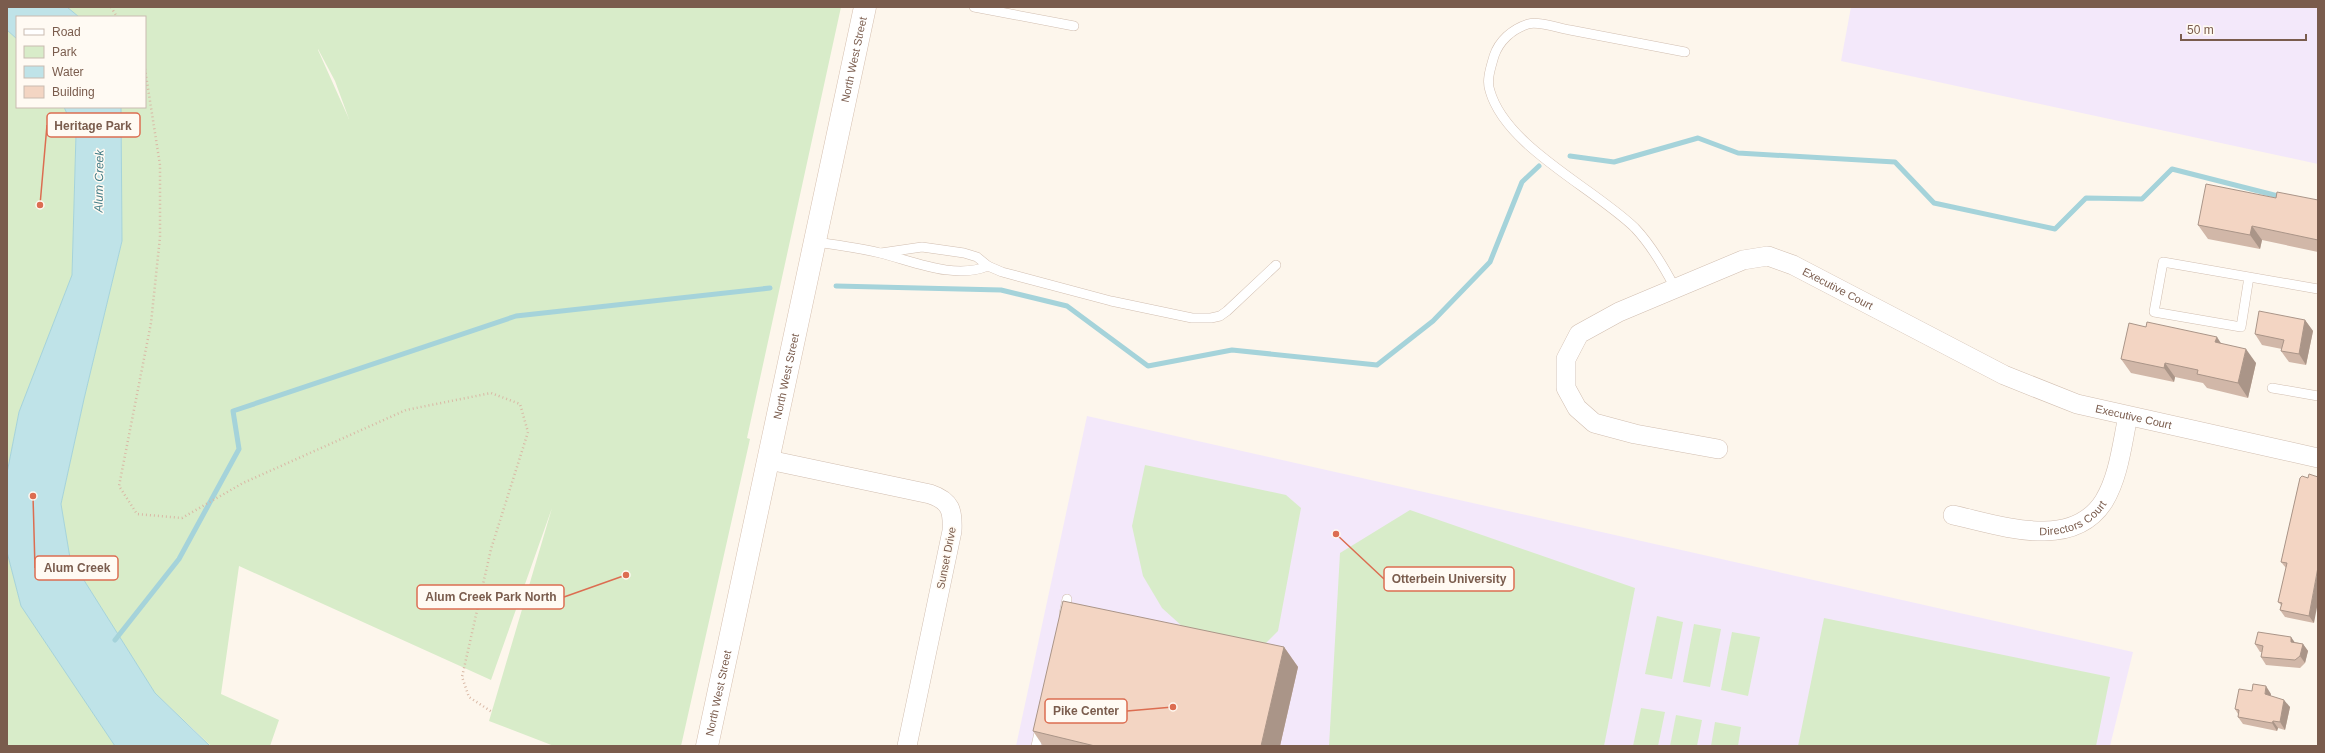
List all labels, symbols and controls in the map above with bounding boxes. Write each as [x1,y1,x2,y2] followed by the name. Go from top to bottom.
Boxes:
[16,16,146,108] legend
[839,16,869,103] street label: North West Street
[2181,16,2306,42] scale bar
[2187,23,2214,37] text: 50 m
[52,25,81,39] text: Road
[52,45,78,59] text: Park
[52,65,84,79] text: Water
[52,85,95,99] text: Building
[47,113,140,137] callout: Heritage Park
[54,119,132,133] text: Heritage Park
[91,149,107,213] water label: Alum Creek
[1801,265,1875,312] street label: Executive Court
[771,332,801,420] street label: North West Street
[2094,402,2173,431] street label: Executive Court
[2039,498,2108,537] street label: Directors Court
[934,526,958,590] street label: Sunset Drive
[35,556,118,580] callout: Alum Creek
[44,561,111,575] text: Alum Creek
[1384,567,1514,591] callout: Otterbein University
[1392,572,1507,586] text: Otterbein University
[417,585,564,609] callout: Alum Creek Park North
[425,590,557,604] text: Alum Creek Park North
[703,649,733,737] street label: North West Street
[1045,699,1127,723] callout: Pike Center
[1053,704,1119,718] text: Pike Center

